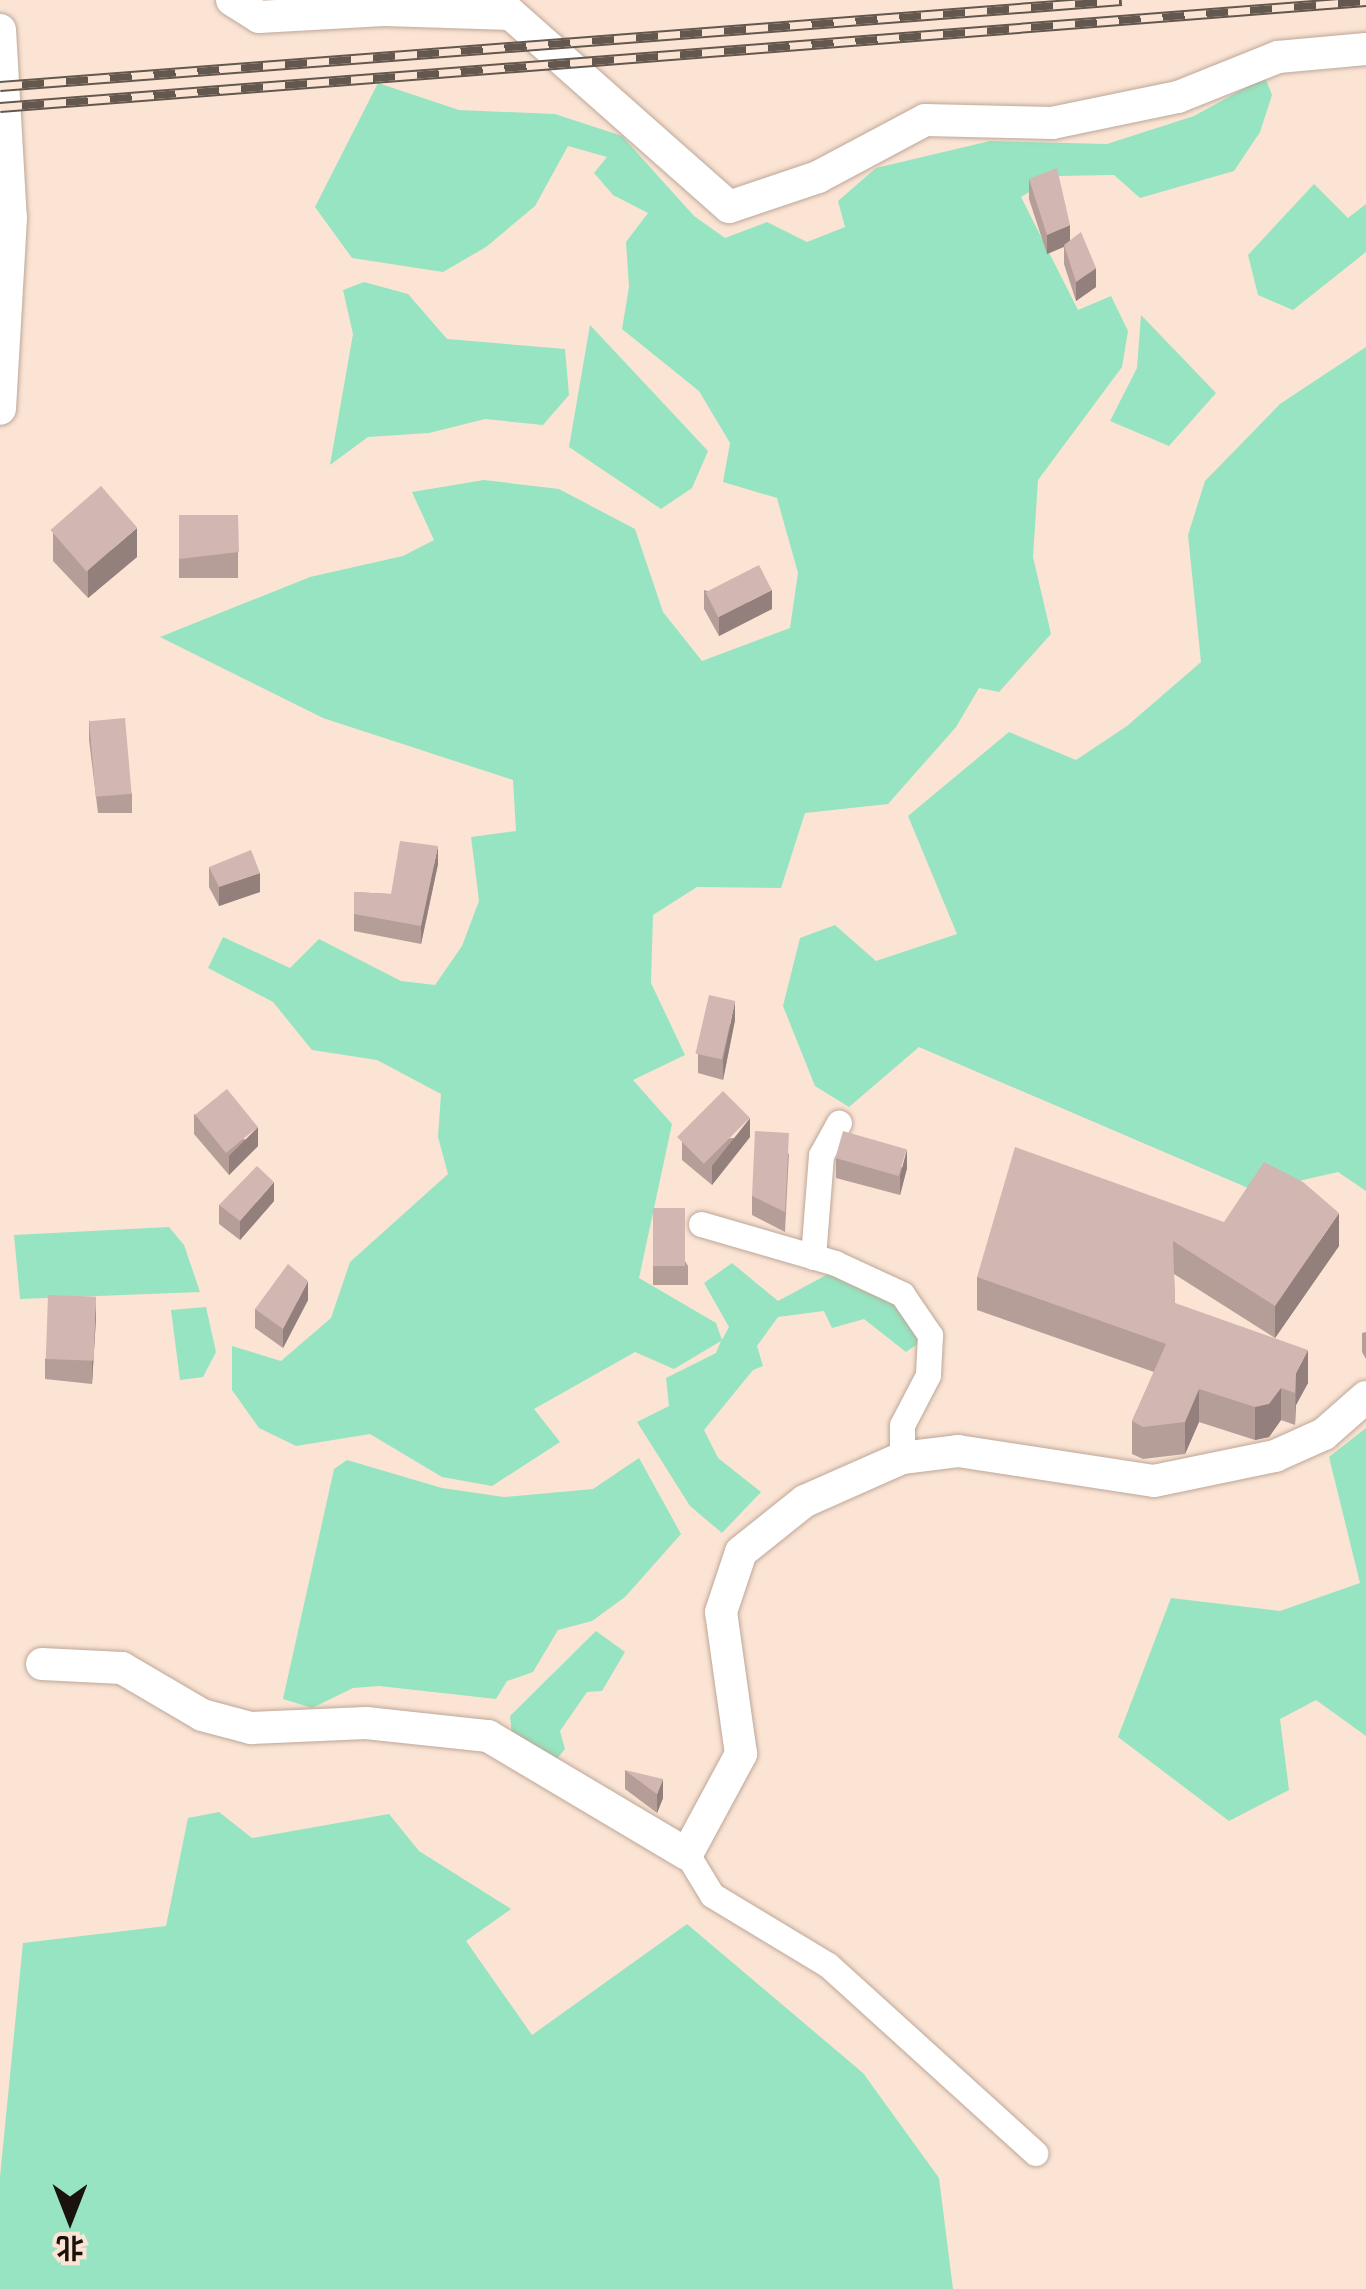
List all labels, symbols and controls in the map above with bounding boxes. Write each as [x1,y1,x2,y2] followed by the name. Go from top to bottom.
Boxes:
[20,2169,120,2269] north arrow
[56,2230,84,2268] text: 北

